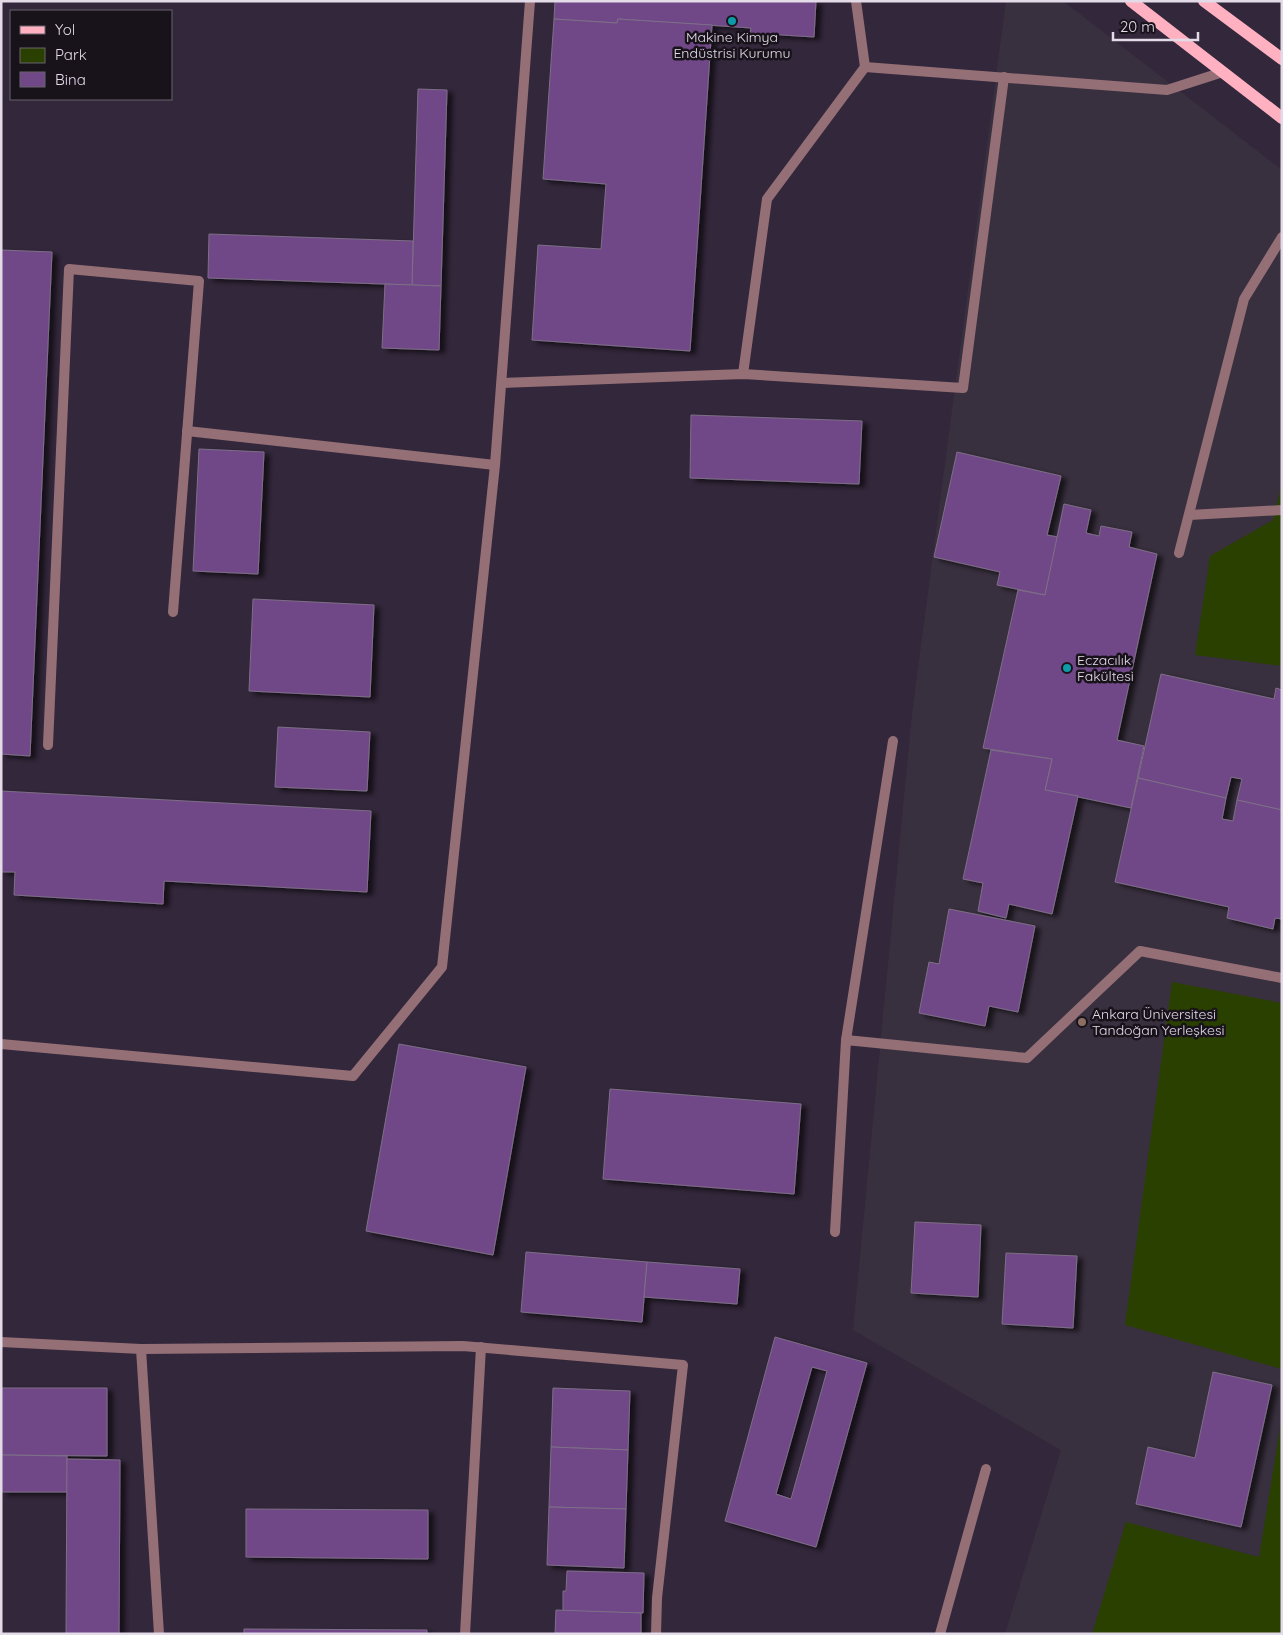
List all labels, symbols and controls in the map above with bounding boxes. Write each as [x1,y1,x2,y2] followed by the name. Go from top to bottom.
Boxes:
[10,10,172,100] legend
[1113,10,1198,42] scale bar
[726,15,738,27] marker: Makine Kimya Endüstrisi Kurumu
[1120,17,1155,36] text: 20 m
[55,20,75,39] text: Yol
[673,28,791,62] place label: Makine Kimya Endüstrisi Kurumu
[55,45,87,64] text: Park
[55,70,86,89] text: Bina
[1077,651,1134,685] place label: Eczacılık Fakültesi
[1061,662,1073,674] marker: Eczacılık Fakültesi
[1092,1005,1224,1039] place label: Ankara Üniversitesi Tandoğan Yerleşkesi
[1076,1016,1088,1028] marker: Ankara Üniversitesi Tandoğan Yerleşkesi

